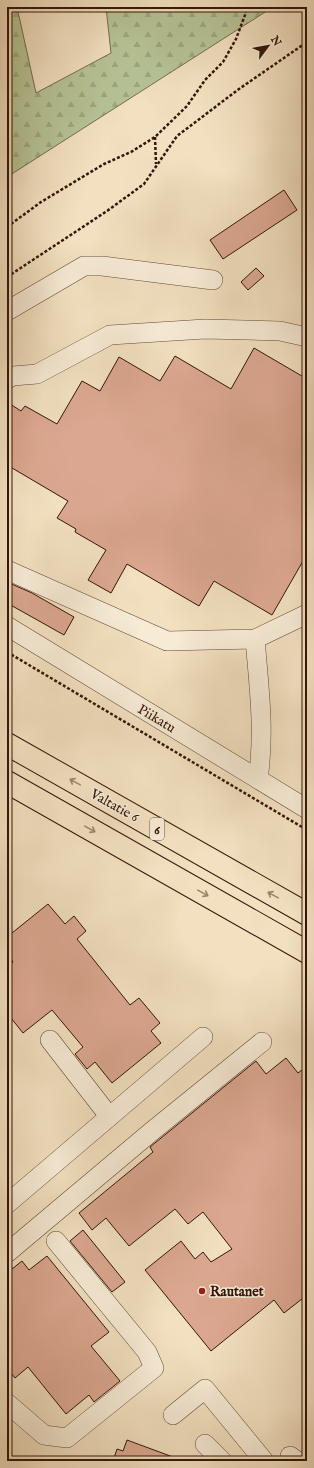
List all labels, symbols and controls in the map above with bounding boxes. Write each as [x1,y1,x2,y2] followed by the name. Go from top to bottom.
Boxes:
[248,26,288,66] north arrow
[267,33,284,49] text: N
[134,701,179,737] street label: Piikatu
[69,778,81,786] one-way arrow
[86,785,143,827] street label: Valtatie 6
[150,818,164,840] road number: 6
[84,826,96,834] one-way arrow
[197,890,209,898] one-way arrow
[267,890,279,898] one-way arrow
[210,1283,264,1301] place label: Rautanet
[197,1286,207,1296] marker: Rautanet

